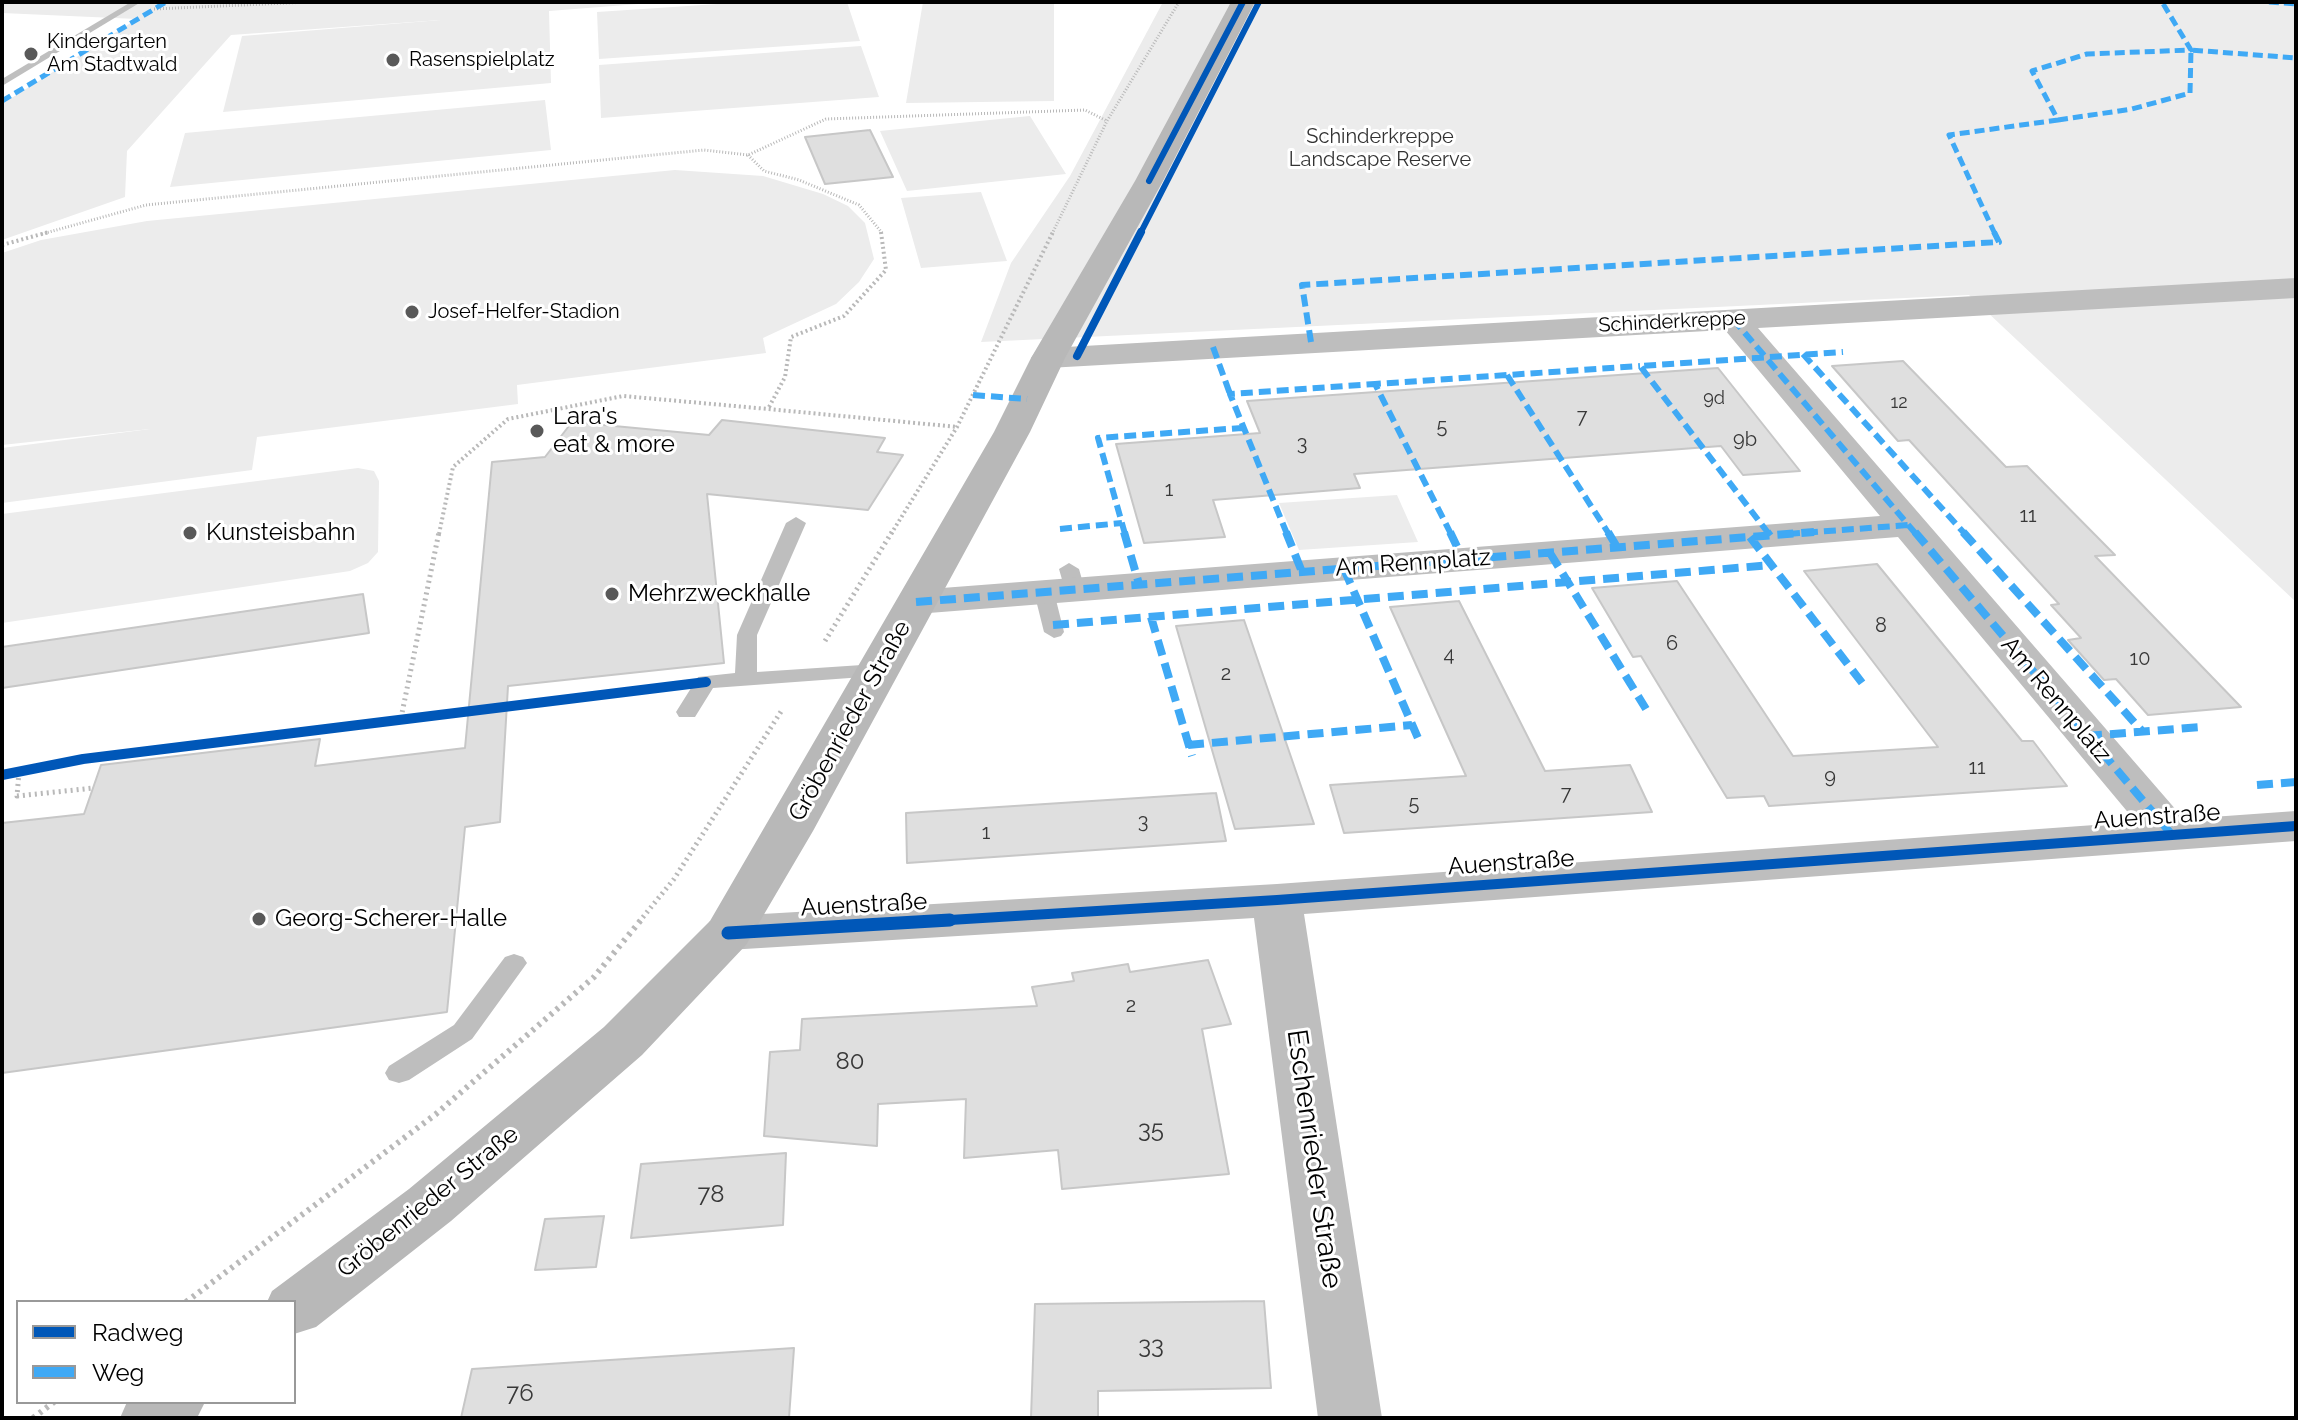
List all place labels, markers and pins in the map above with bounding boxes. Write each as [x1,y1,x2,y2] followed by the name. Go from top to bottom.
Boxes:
[47,30,177,77] place label: Kindergarten Am Stadtwald
[22,45,40,63] marker: Kindergarten Am Stadtwald
[409,48,555,72] place label: Rasenspielplatz
[384,51,402,69] marker: Rasenspielplatz
[428,300,620,324] place label: Josef-Helfer-Stadion
[403,303,421,321] marker: Josef-Helfer-Stadion
[553,403,675,459] place label: Lara's eat & more
[528,422,546,440] marker: Lara's eat & more
[206,519,355,547] place label: Kunsteisbahn
[181,524,199,542] marker: Kunsteisbahn
[628,580,810,608] place label: Mehrzweckhalle
[603,585,621,603] marker: Mehrzweckhalle
[275,905,507,933] place label: Georg-Scherer-Halle
[250,910,268,928] marker: Georg-Scherer-Halle

